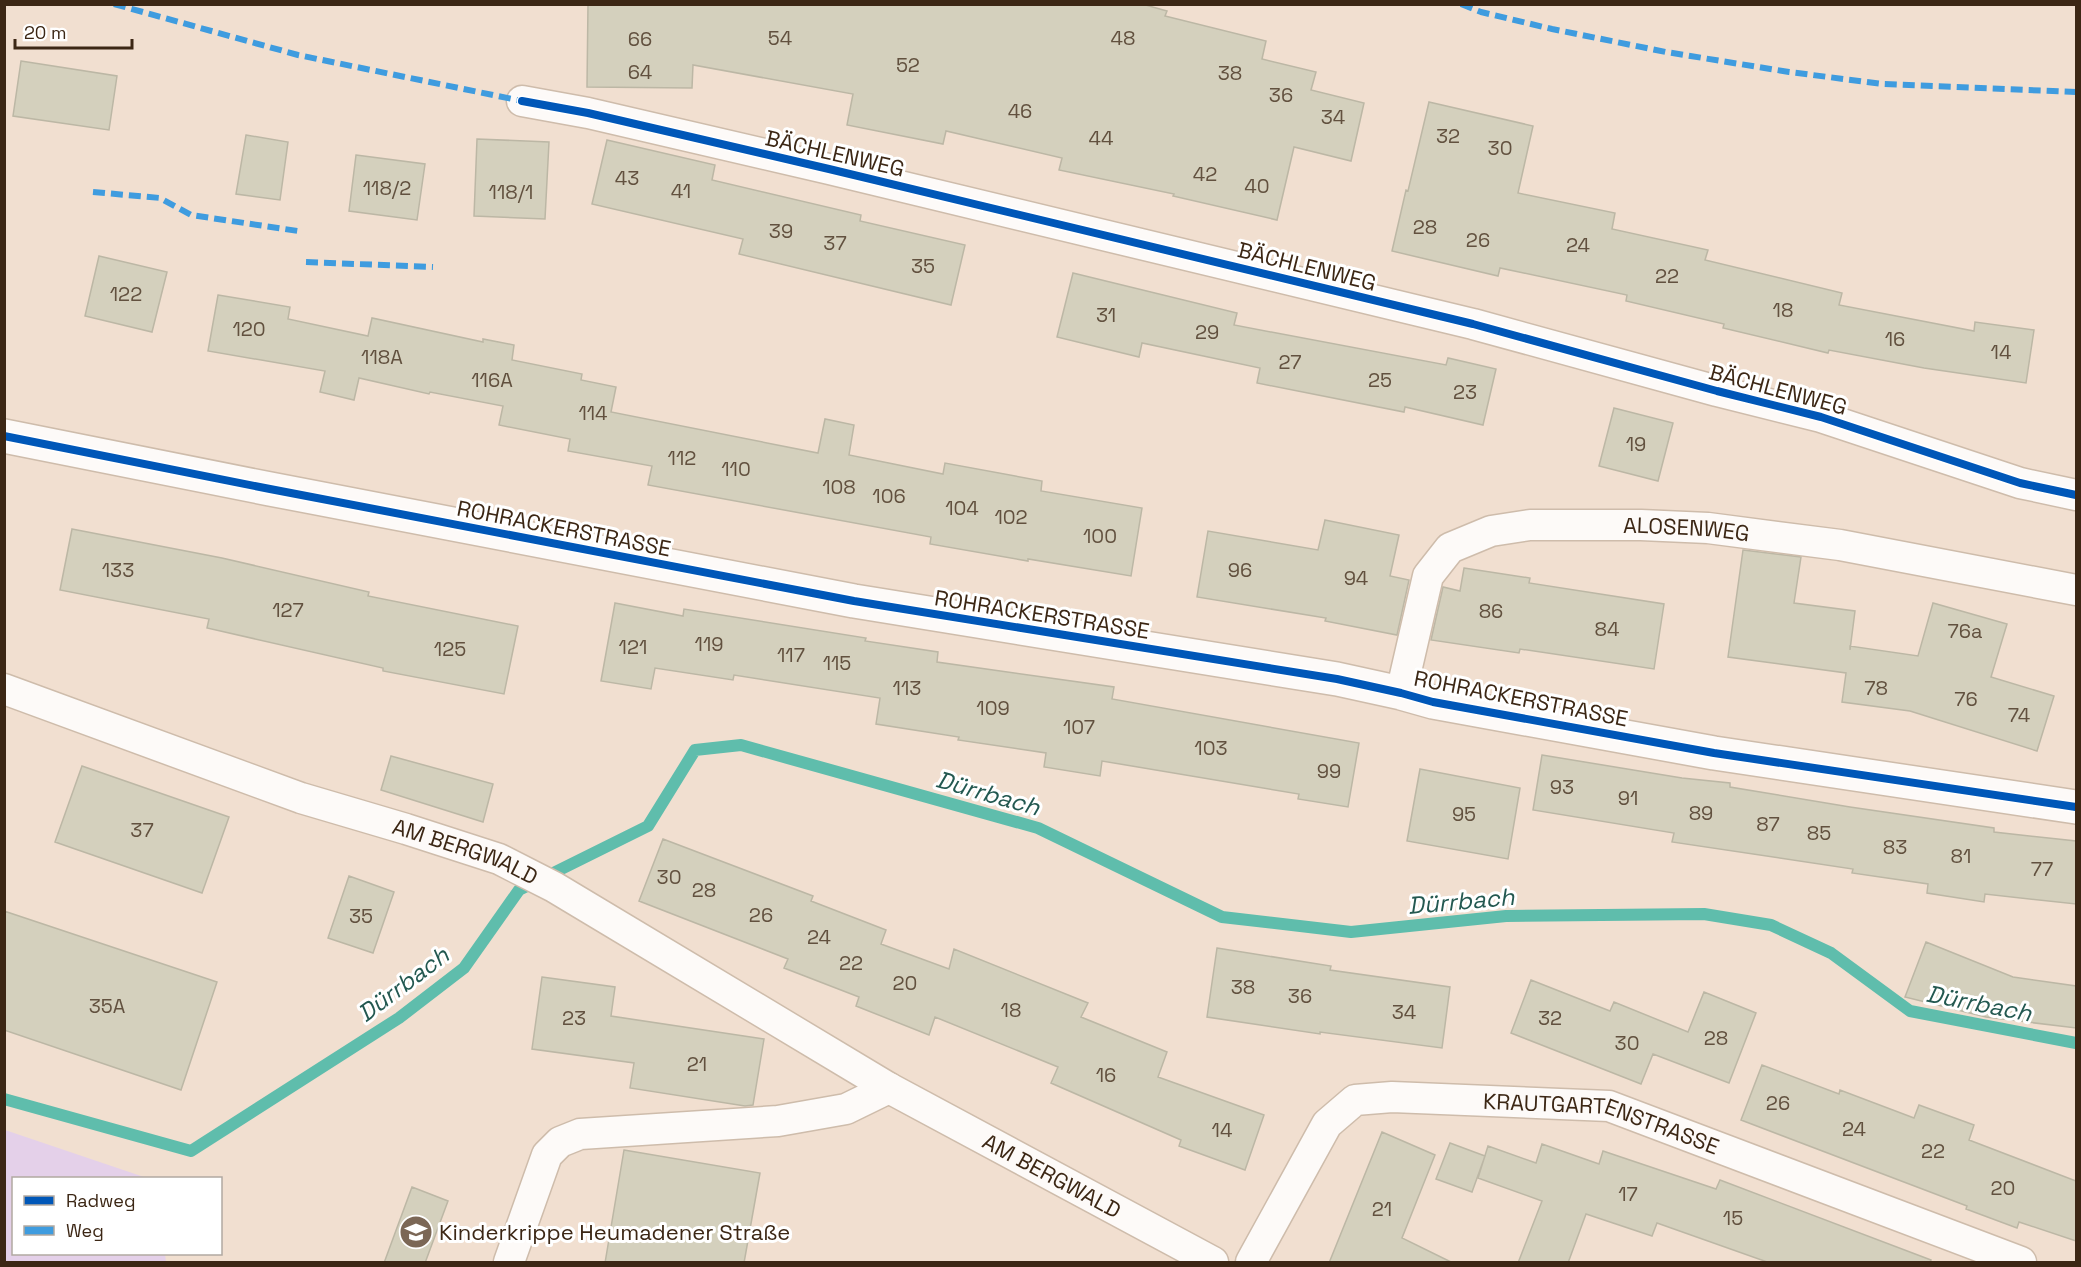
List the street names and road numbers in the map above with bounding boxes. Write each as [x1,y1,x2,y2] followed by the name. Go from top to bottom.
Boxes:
[763,123,907,183] street label: BÄCHLENWEG
[1235,235,1379,297] street label: BÄCHLENWEG
[1706,357,1850,421] street label: BÄCHLENWEG
[455,494,673,562] street label: ROHRACKERSTRASSE
[1623,511,1751,547] street label: ALOSENWEG
[933,583,1151,645] street label: ROHRACKERSTRASSE
[1412,664,1630,732] street label: ROHRACKERSTRASSE
[389,812,543,891] street label: AM BERGWALD
[1482,1087,1723,1160] street label: KRAUTGARTENSTRASSE
[978,1127,1126,1224] street label: AM BERGWALD

